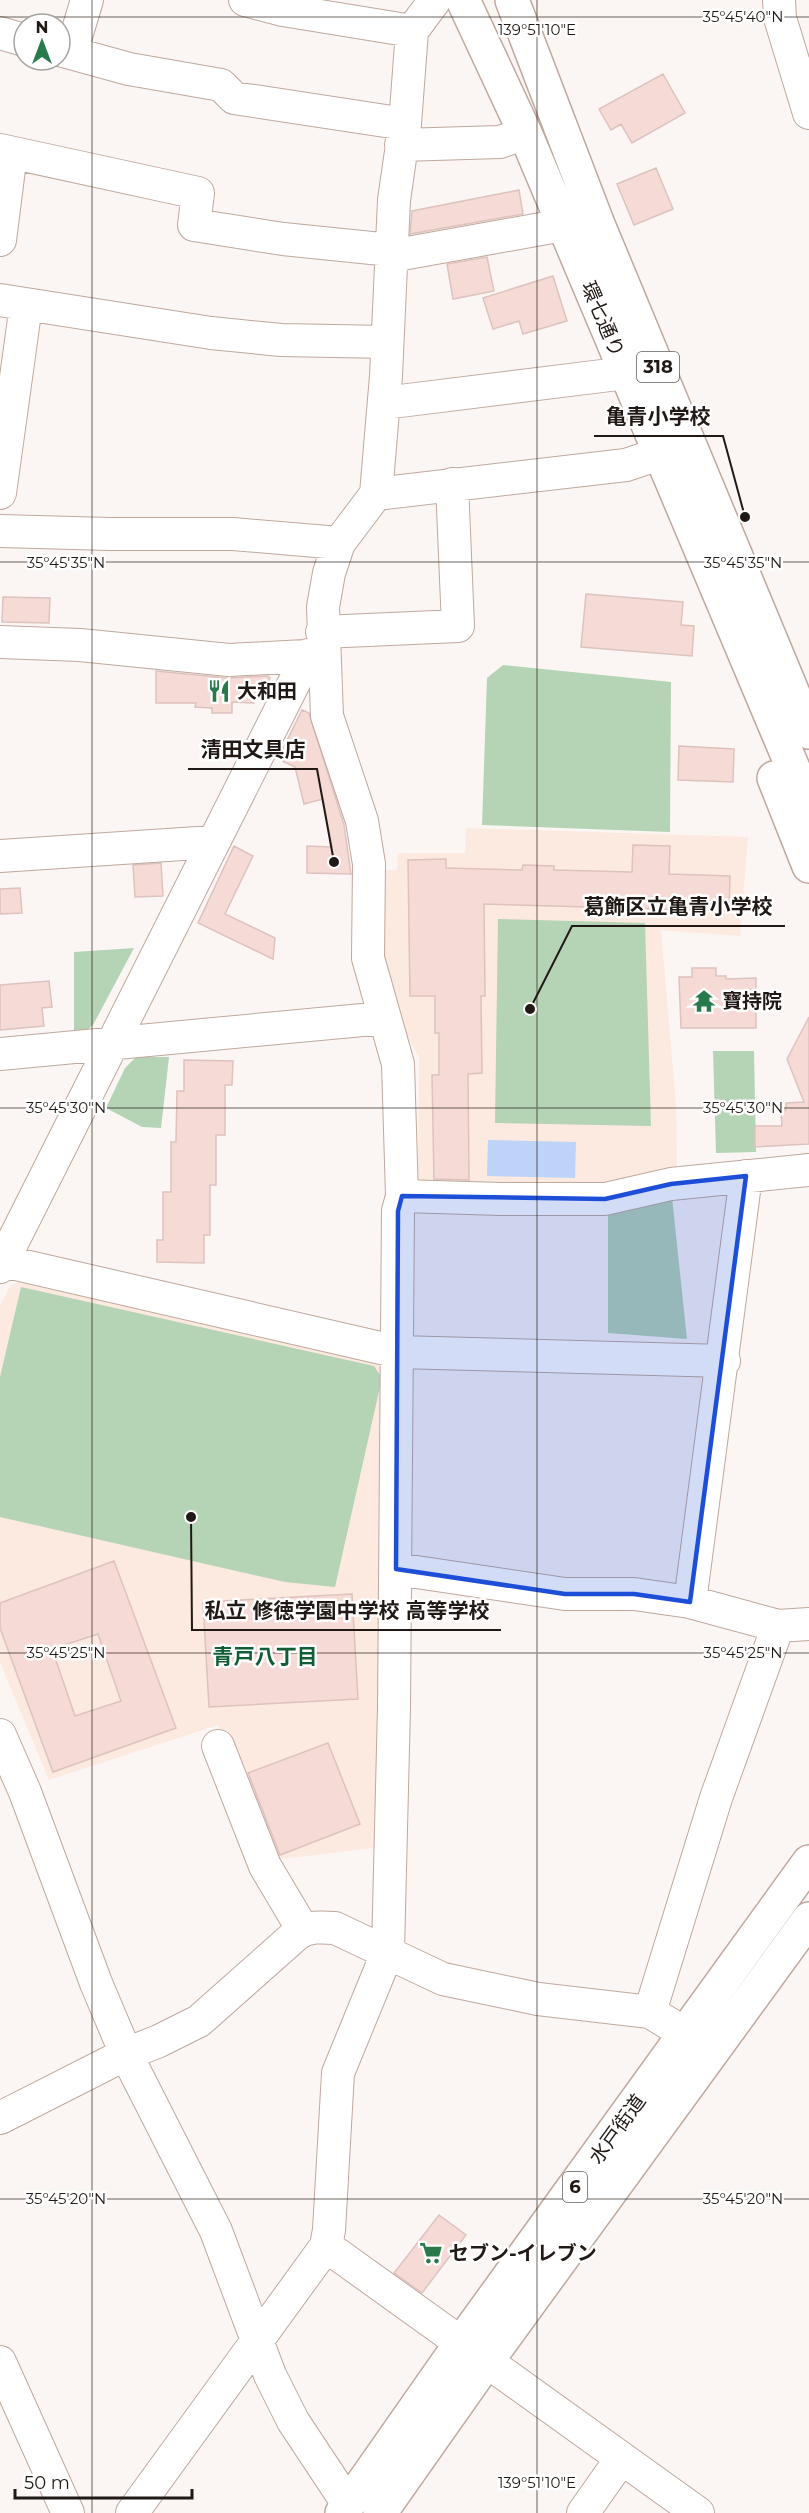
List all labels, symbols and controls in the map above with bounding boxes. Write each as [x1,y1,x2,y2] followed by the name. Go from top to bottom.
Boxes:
[703,7,783,26] text: 35°45'40"N
[12,12,72,72] north arrow
[36,18,48,37] text: N
[498,20,576,39] text: 139°51'10"E
[576,277,630,361] street label: 環七通り
[637,352,679,382] road number: 318
[594,397,723,436] callout: 亀青小学校
[606,404,711,429] text: 亀青小学校
[27,553,105,572] text: 35°45'35"N
[704,553,782,572] text: 35°45'35"N
[206,678,232,704] restaurant icon: 大和田
[237,679,297,703] place label: 大和田
[188,730,317,769] callout: 清田文具店
[201,737,306,762] text: 清田文具店
[572,887,785,926] callout: 葛飾区立亀青小学校
[584,894,773,919] text: 葛飾区立亀青小学校
[691,988,717,1014] temple icon: 寶持院
[722,989,782,1013] place label: 寶持院
[26,1098,106,1117] text: 35°45'30"N
[703,1098,783,1117] text: 35°45'30"N
[192,1591,501,1630] callout: 私立 修徳学園中学校 高等学校
[205,1598,489,1623] text: 私立 修徳学園中学校 高等学校
[27,1643,105,1662] text: 35°45'25"N
[704,1643,782,1662] text: 35°45'25"N
[213,1644,318,1669] district label: 青戸八丁目
[584,2090,650,2168] street label: 水戸街道
[563,2172,587,2202] road number: 6
[26,2189,106,2208] text: 35°45'20"N
[703,2189,783,2208] text: 35°45'20"N
[418,2240,444,2266] supermarket icon: セブン-イレブン
[449,2241,597,2265] place label: セブン-イレブン
[15,2462,192,2500] scale bar
[24,2472,70,2494] text: 50 m
[498,2473,576,2492] text: 139°51'10"E

